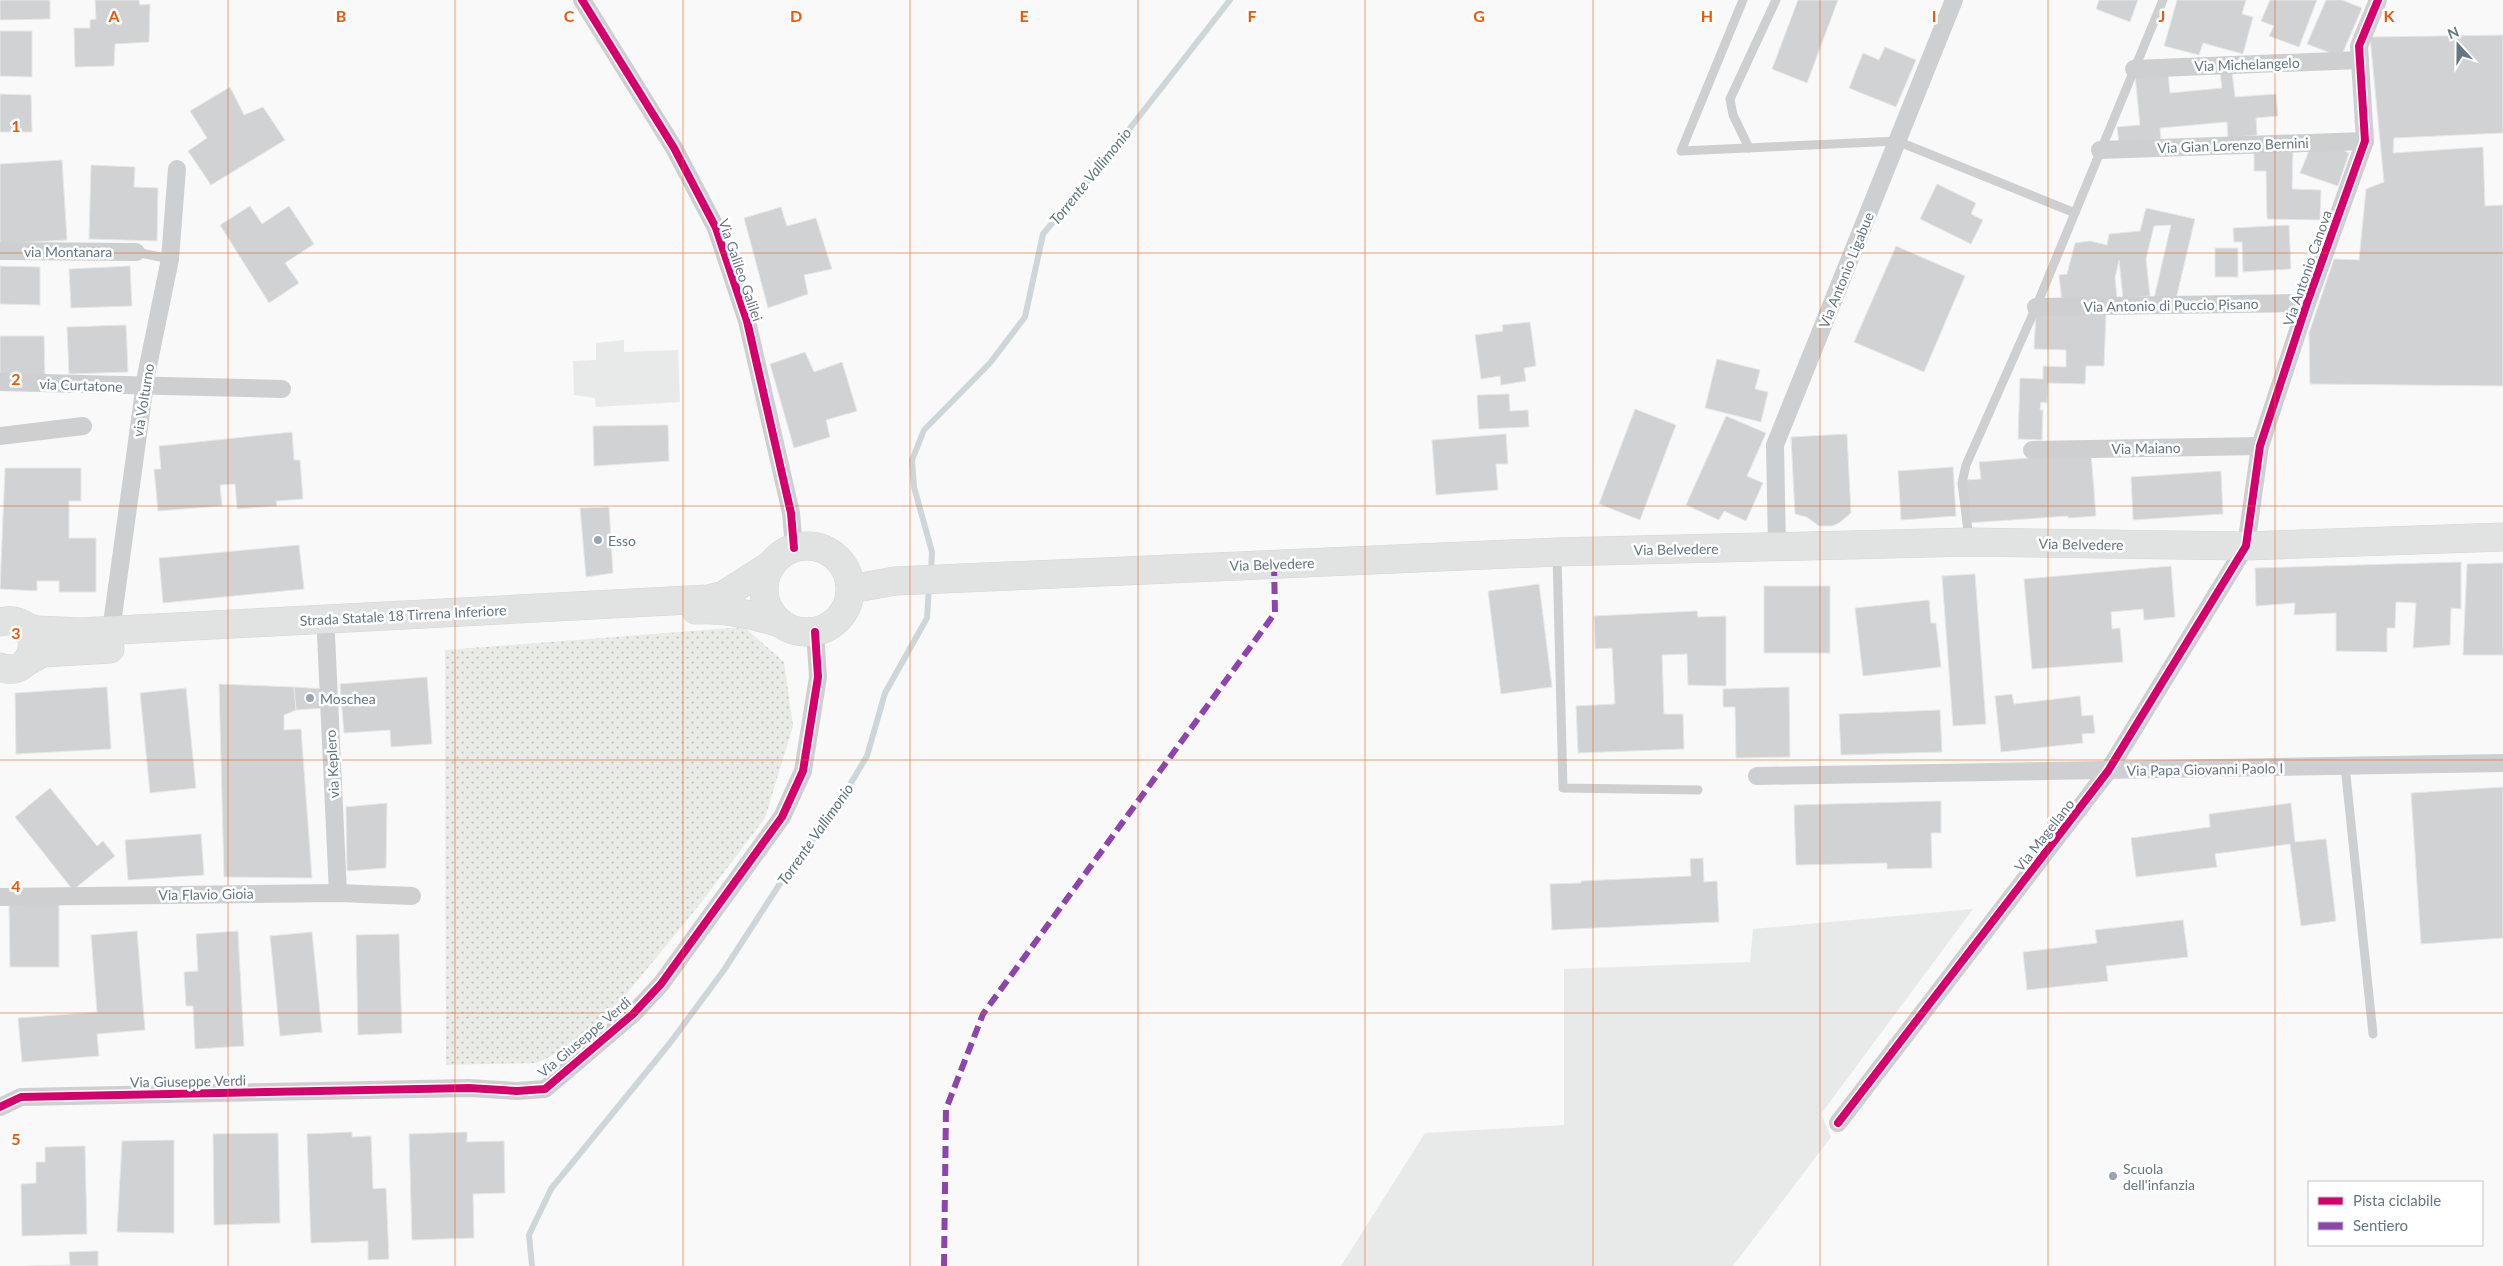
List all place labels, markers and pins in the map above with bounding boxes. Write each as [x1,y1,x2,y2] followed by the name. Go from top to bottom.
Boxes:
[608,532,636,549] place label: Esso
[592,534,604,546] marker: Esso
[320,690,376,707] place label: Moschea
[304,692,316,704] marker: Moschea
[2123,1160,2195,1193] place label: Scuola dell'infanzia
[2107,1170,2119,1182] marker: Scuola dell'infanzia

